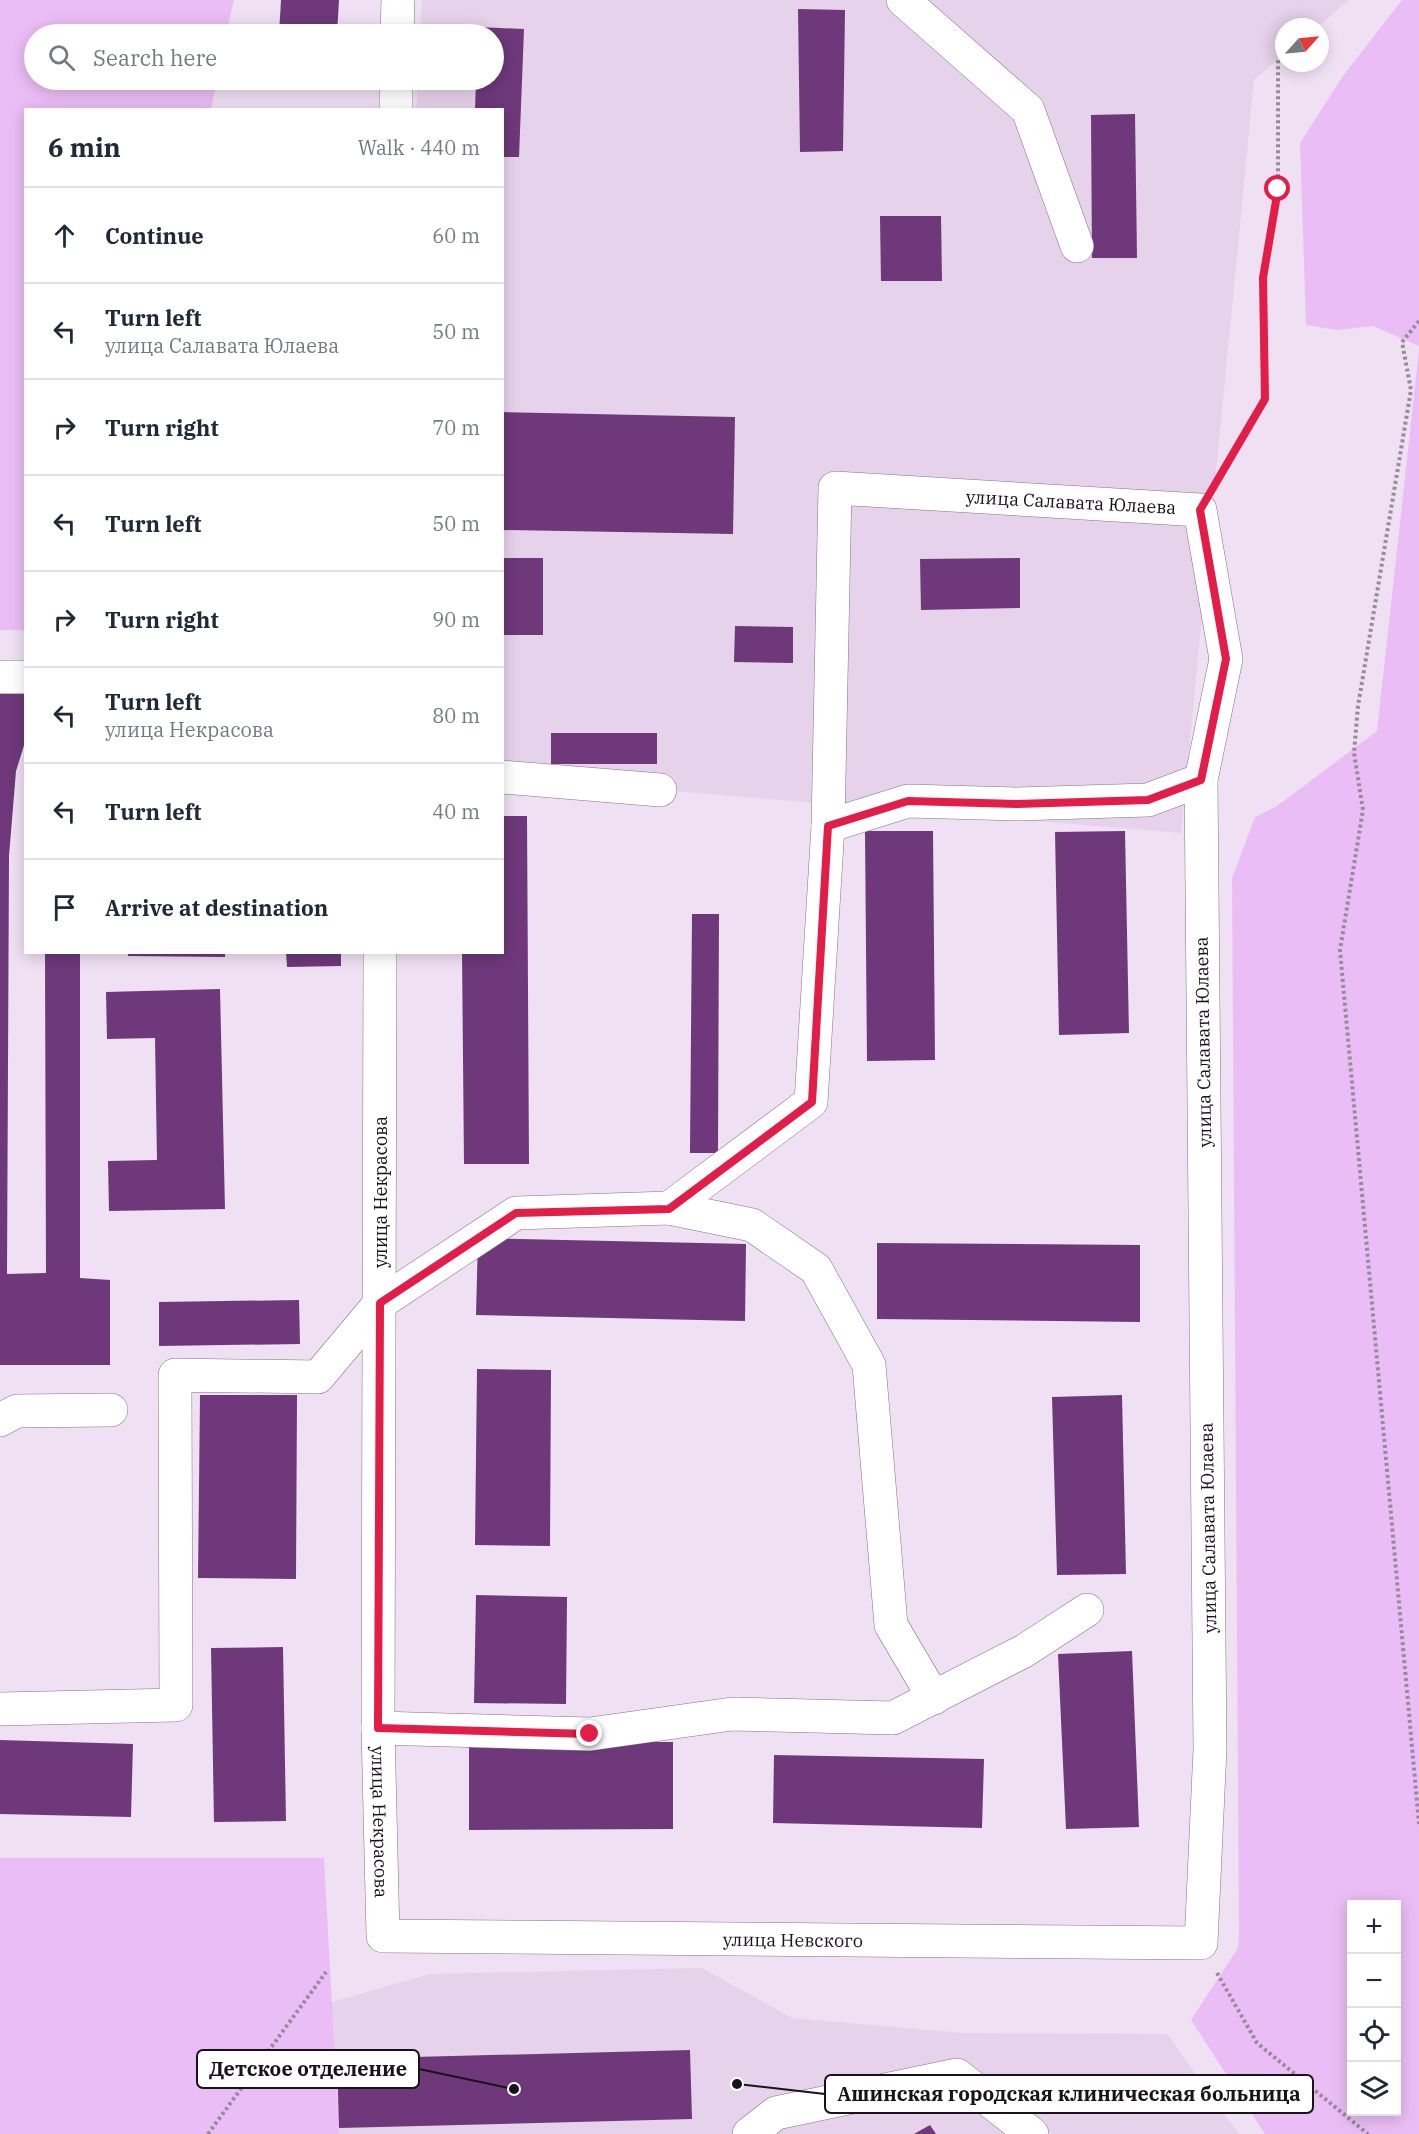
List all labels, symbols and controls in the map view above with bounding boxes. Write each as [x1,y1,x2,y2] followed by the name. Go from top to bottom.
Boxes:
[1275,18,1329,72] north arrow
[24,24,504,90] search box
[45,41,78,74] icon: search
[93,43,217,72] text: Search here
[48,130,121,164] text: 6 min
[358,134,480,161] text: Walk · 440 m
[1264,175,1290,201] route start
[48,219,81,252] icon: ahead
[105,221,204,250] text: Continue
[432,222,480,249] text: 60 m
[105,303,201,332] text: Turn left
[48,315,81,348] icon: left
[432,318,480,345] text: 50 m
[105,332,339,359] text: улица Салавата Юлаева
[48,411,81,444] icon: right
[105,413,219,442] text: Turn right
[432,414,480,441] text: 70 m
[965,485,1177,519] street label: улица Салавата Юлаева
[48,507,81,540] icon: left
[105,509,201,538] text: Turn left
[432,510,480,537] text: 50 m
[48,603,81,636] icon: right
[105,605,219,634] text: Turn right
[432,606,480,633] text: 90 m
[105,687,201,716] text: Turn left
[48,699,81,732] icon: left
[432,702,480,729] text: 80 m
[105,716,274,743] text: улица Некрасова
[48,795,81,828] icon: left
[105,797,201,826] text: Turn left
[432,798,480,825] text: 40 m
[48,891,81,924] icon: arrive
[105,893,328,922] text: Arrive at destination
[1190,936,1216,1148] street label: улица Салавата Юлаева
[369,1116,392,1268] street label: улица Некрасова
[1195,1422,1221,1634] street label: улица Салавата Юлаева
[576,1720,602,1746] route end
[367,1746,394,1898] street label: улица Некрасова
[1347,1900,1401,2116] map controls
[1347,1900,1401,1954] button: +
[723,1927,863,1952] street label: улица Невского
[1347,1954,1401,2008] button: −
[1347,2008,1401,2062] button: locate
[197,2050,419,2088] callout: Детское отделение
[209,2055,407,2082] text: Детское отделение
[1347,2062,1401,2116] button: layers
[825,2075,1313,2113] callout: Ашинская городская клиническая больница
[837,2080,1301,2107] text: Ашинская городская клиническая больница

